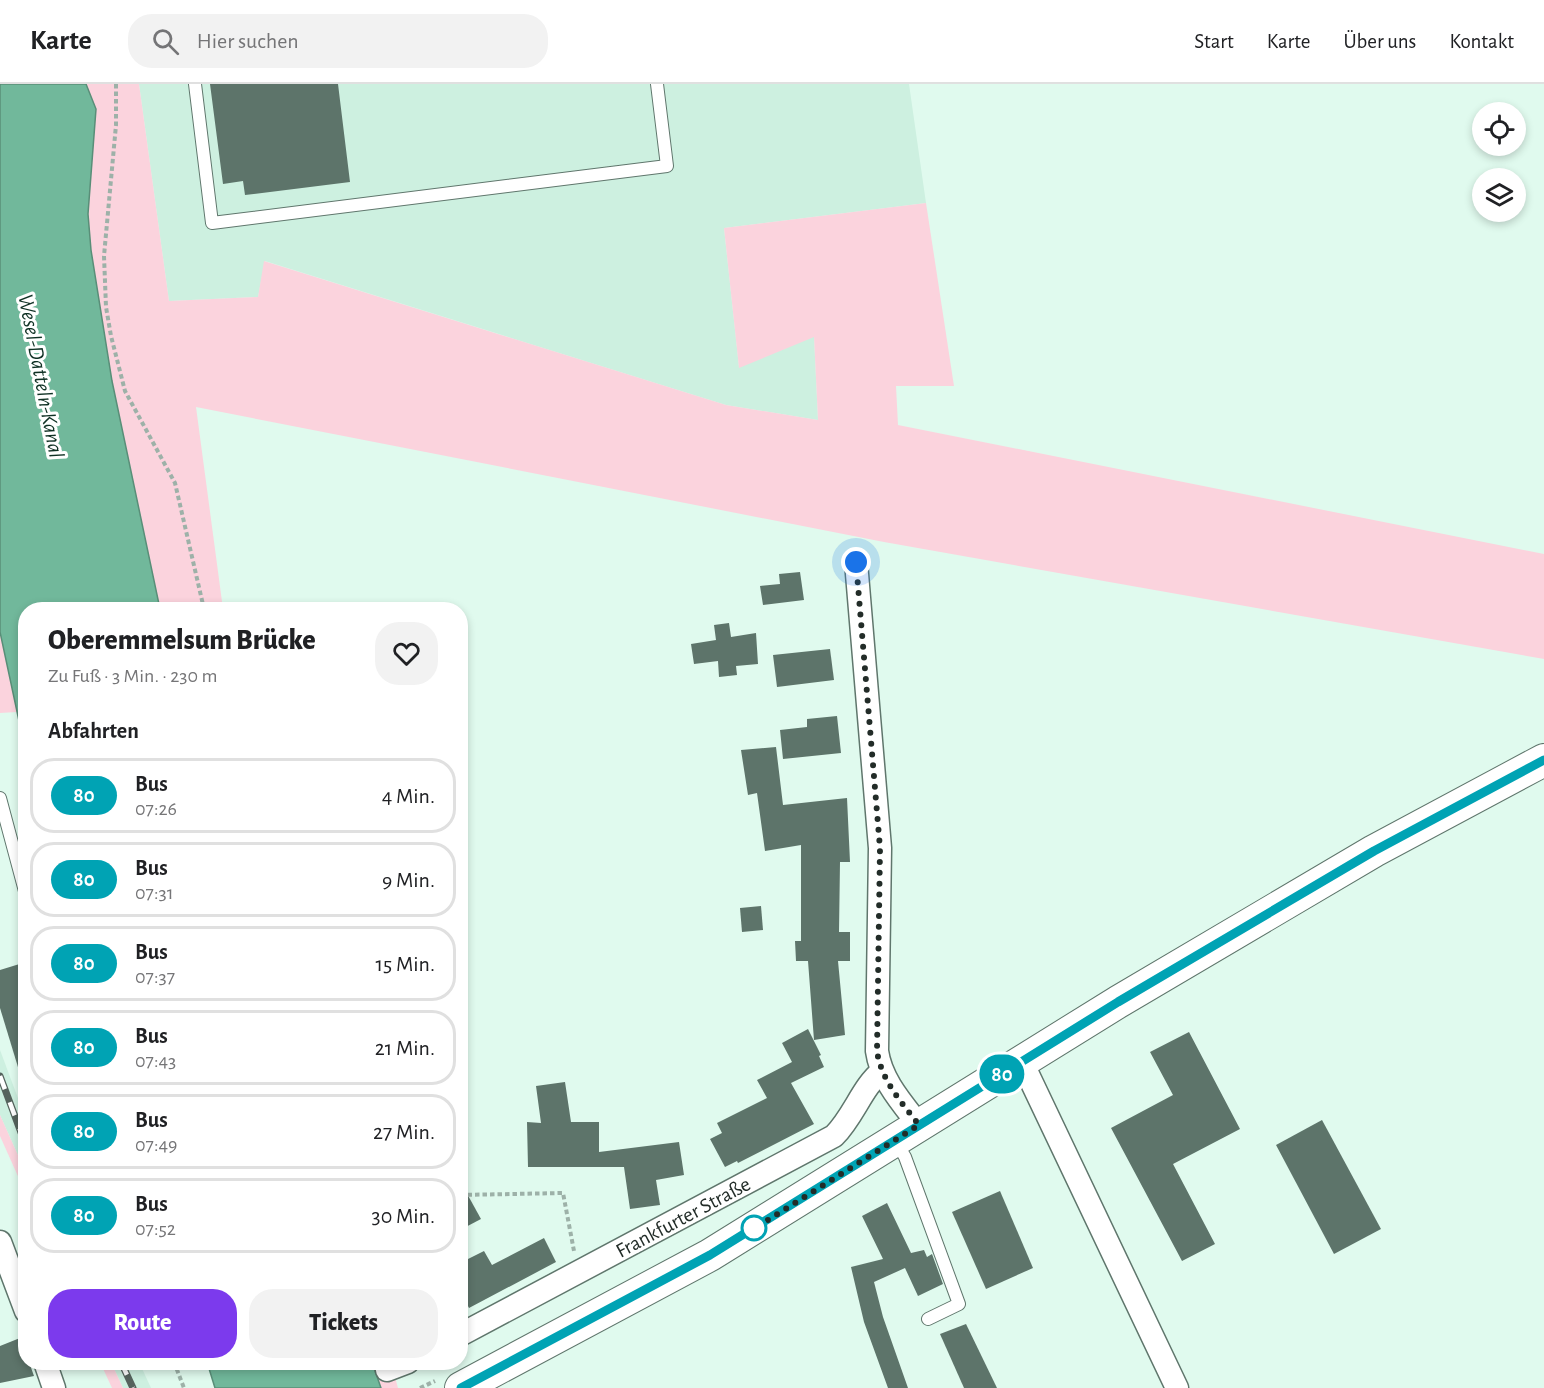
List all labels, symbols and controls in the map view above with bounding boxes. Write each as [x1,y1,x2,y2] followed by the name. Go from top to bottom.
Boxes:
[128,14,548,68] search box
[149,25,182,58] icon: search
[30,27,92,55] text: Karte
[197,30,299,52] text: Hier suchen
[1194,31,1234,52] text: Start
[1267,31,1310,52] text: Karte
[1343,31,1416,52] text: Über uns
[1449,31,1514,52] text: Kontakt
[1472,102,1526,222] map controls
[1472,102,1526,156] button: locate
[1472,168,1526,222] button: layers
[14,292,68,460] water label: Wesel-Datteln-Kanal
[841,547,871,577] your location
[375,622,438,685] button: heart
[48,627,316,655] text: Oberemmelsum Brücke
[48,666,217,686] text: Zu Fuß · 3 Min. · 230 m
[48,720,139,742] text: Abfahrten
[135,773,168,795] text: Bus
[73,785,95,806] text: 80
[382,785,435,807] text: 4 Min.
[135,799,177,819] text: 07:26
[135,857,168,879] text: Bus
[73,869,95,890] text: 80
[382,869,435,891] text: 9 Min.
[135,883,174,903] text: 07:31
[135,941,168,963] text: Bus
[73,953,95,974] text: 80
[376,953,435,975] text: 15 Min.
[135,967,175,987] text: 07:37
[135,1025,168,1047] text: Bus
[73,1037,95,1058] text: 80
[375,1037,435,1059] text: 21 Min.
[135,1051,176,1071] text: 07:43
[975,1054,1029,1094] line badge: 80
[991,1064,1013,1085] text: 80
[135,1109,168,1131] text: Bus
[73,1121,95,1142] text: 80
[373,1121,435,1143] text: 27 Min.
[135,1135,178,1155] text: 07:49
[613,1173,754,1262] street label: Frankfurter Straße
[135,1193,168,1215] text: Bus
[73,1205,95,1226] text: 80
[372,1205,435,1227] text: 30 Min.
[741,1215,767,1241] unlabelled marker
[135,1219,176,1239] text: 07:52
[48,1289,237,1358] button: Route
[249,1289,438,1358] button: Tickets

